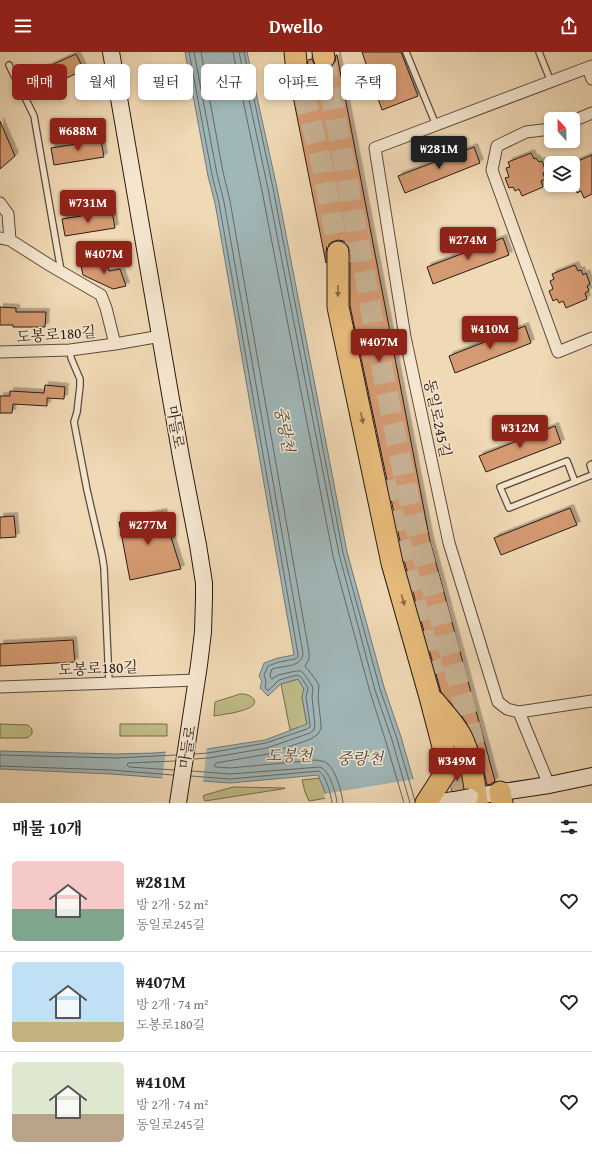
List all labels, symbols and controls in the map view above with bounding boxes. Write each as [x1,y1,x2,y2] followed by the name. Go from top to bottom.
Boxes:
[269,13,323,40] text: Dwello
[12,15,34,37] icon: menu
[558,15,580,37] icon: share
[12,64,67,100] chip: 매매
[75,64,130,100] chip: 월세
[138,64,193,100] chip: 필터
[201,64,256,100] chip: 신규
[264,64,333,100] chip: 아파트
[341,64,396,100] chip: 주택
[544,112,580,148] north arrow
[544,112,580,192] map controls
[50,118,106,152] pin: ₩688M
[59,121,97,140] text: ₩688M
[411,136,467,170] pin: ₩281M
[420,139,458,158] text: ₩281M
[544,156,580,192] button: layers
[60,190,116,224] pin: ₩731M
[69,193,107,212] text: ₩731M
[440,227,496,261] pin: ₩274M
[449,230,487,249] text: ₩274M
[76,241,132,275] pin: ₩407M
[85,244,123,263] text: ₩407M
[335,285,341,298] one-way arrow
[462,316,518,350] pin: ₩410M
[471,319,509,338] text: ₩410M
[16,321,96,347] street label: 도봉로180길
[351,329,407,363] pin: ₩407M
[360,332,398,351] text: ₩407M
[419,377,457,459] street label: 동일로245길
[162,404,190,451] street label: 마들로
[269,404,301,456] water label: 중랑천
[359,412,365,424] one-way arrow
[492,415,548,449] pin: ₩312M
[501,418,539,437] text: ₩312M
[120,512,176,546] pin: ₩277M
[129,515,167,534] text: ₩277M
[400,594,406,607] one-way arrow
[58,656,138,680] street label: 도봉로180길
[173,723,201,770] street label: 마들로
[266,743,314,767] water label: 도봉천
[337,746,385,770] water label: 중랑천
[429,748,485,782] pin: ₩349M
[438,751,476,770] text: ₩349M
[12,815,83,840] text: 매물 10개
[558,816,580,838] icon: filters
[136,869,186,894] text: ₩281M
[44,877,92,925] icon: home
[558,890,580,912] icon: heart
[136,895,209,914] text: 방 2개 · 52 m²
[136,915,205,934] text: 동일로245길
[136,969,186,994] text: ₩407M
[44,978,92,1026] icon: home
[558,991,580,1013] icon: heart
[136,995,209,1014] text: 방 2개 · 74 m²
[136,1015,205,1034] text: 도봉로180길
[136,1069,186,1094] text: ₩410M
[44,1078,92,1126] icon: home
[558,1091,580,1113] icon: heart
[136,1095,209,1114] text: 방 2개 · 74 m²
[136,1115,205,1134] text: 동일로245길

